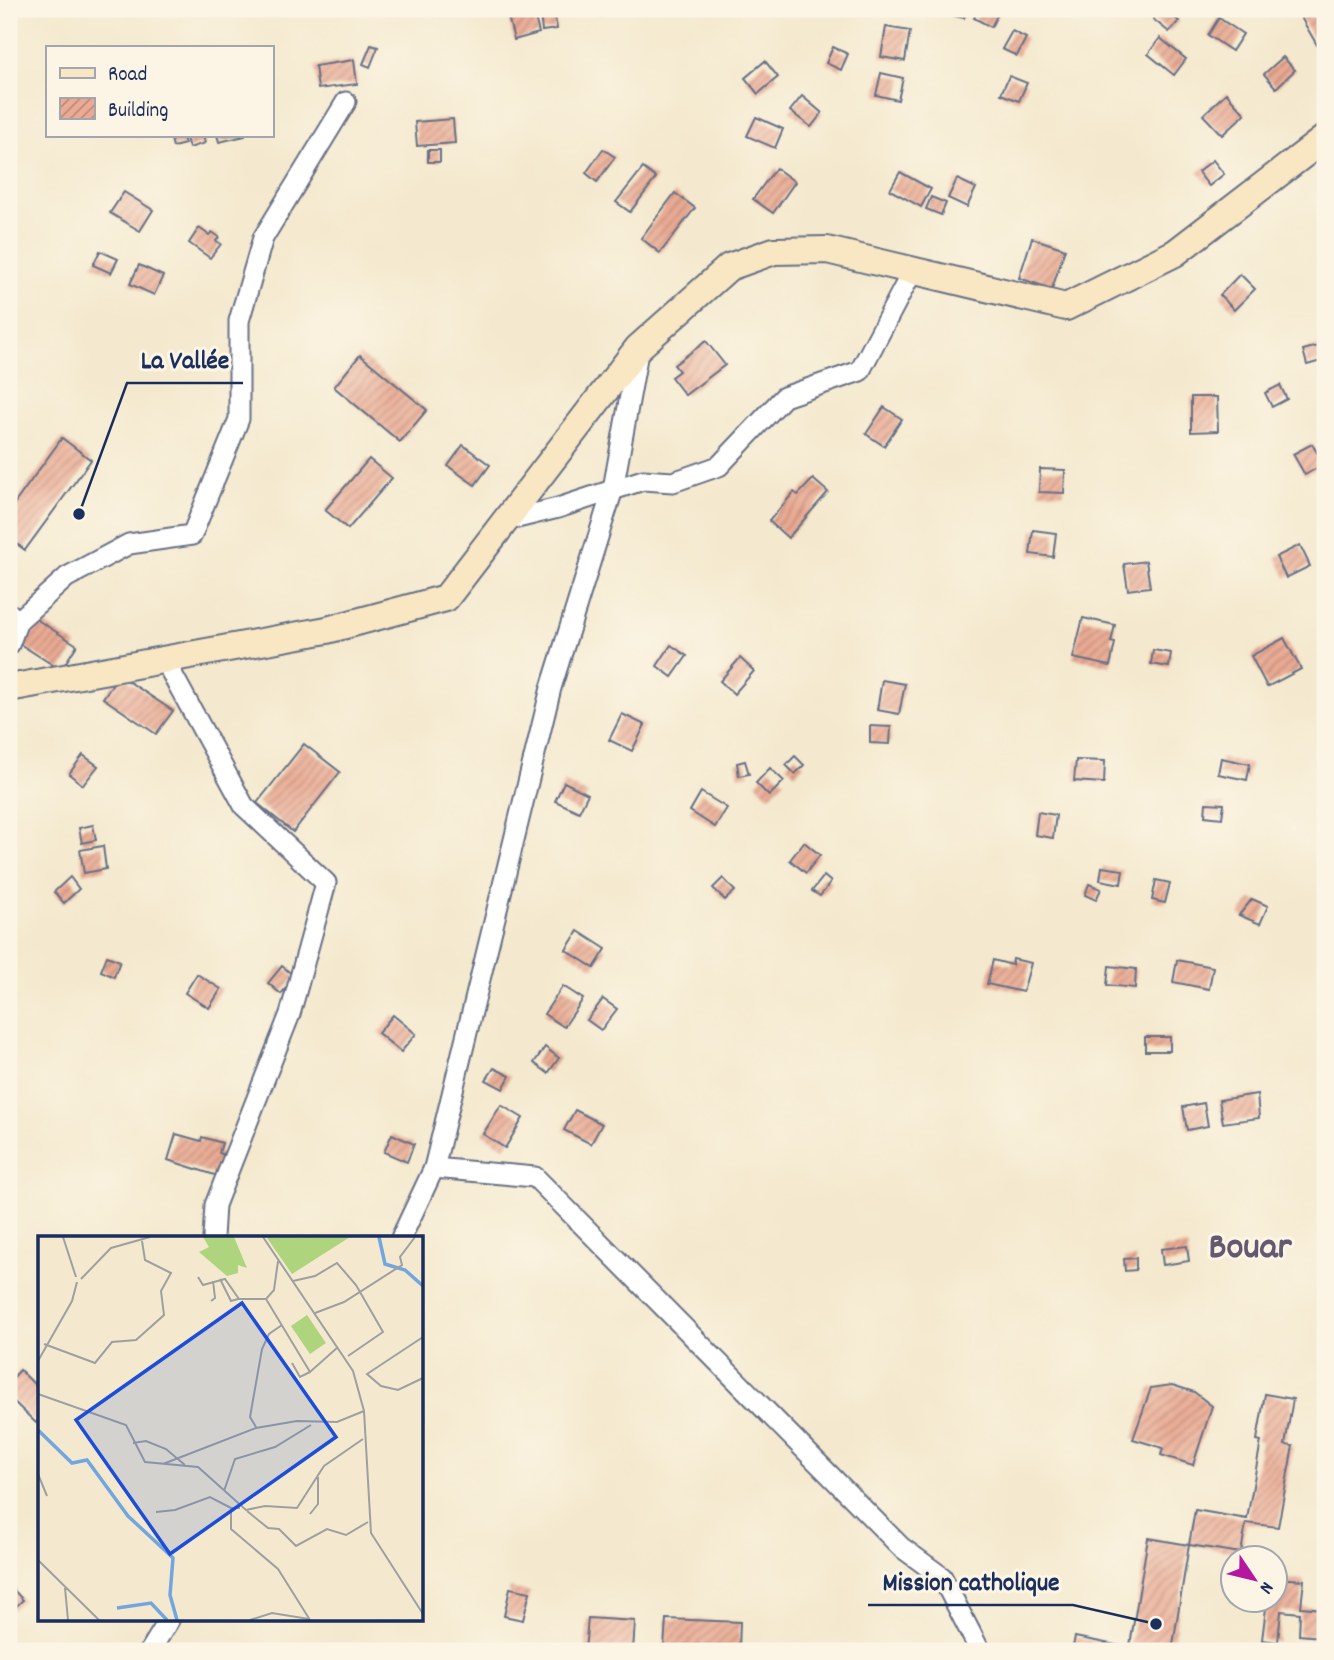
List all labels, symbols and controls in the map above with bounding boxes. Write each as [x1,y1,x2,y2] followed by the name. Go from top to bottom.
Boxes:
[46,46,273,136] legend
[108,61,147,91] text: Road
[108,97,168,127] text: Building
[127,336,243,383] callout: La Vallée
[141,344,229,381] text: La Vallée
[1208,1222,1293,1277] district label: Bouar
[38,1236,424,1622] inset map
[1218,1544,1288,1614] north arrow
[868,1558,1073,1605] callout: Mission catholique
[882,1566,1060,1603] text: Mission catholique
[1251,1575,1279,1598] text: N

